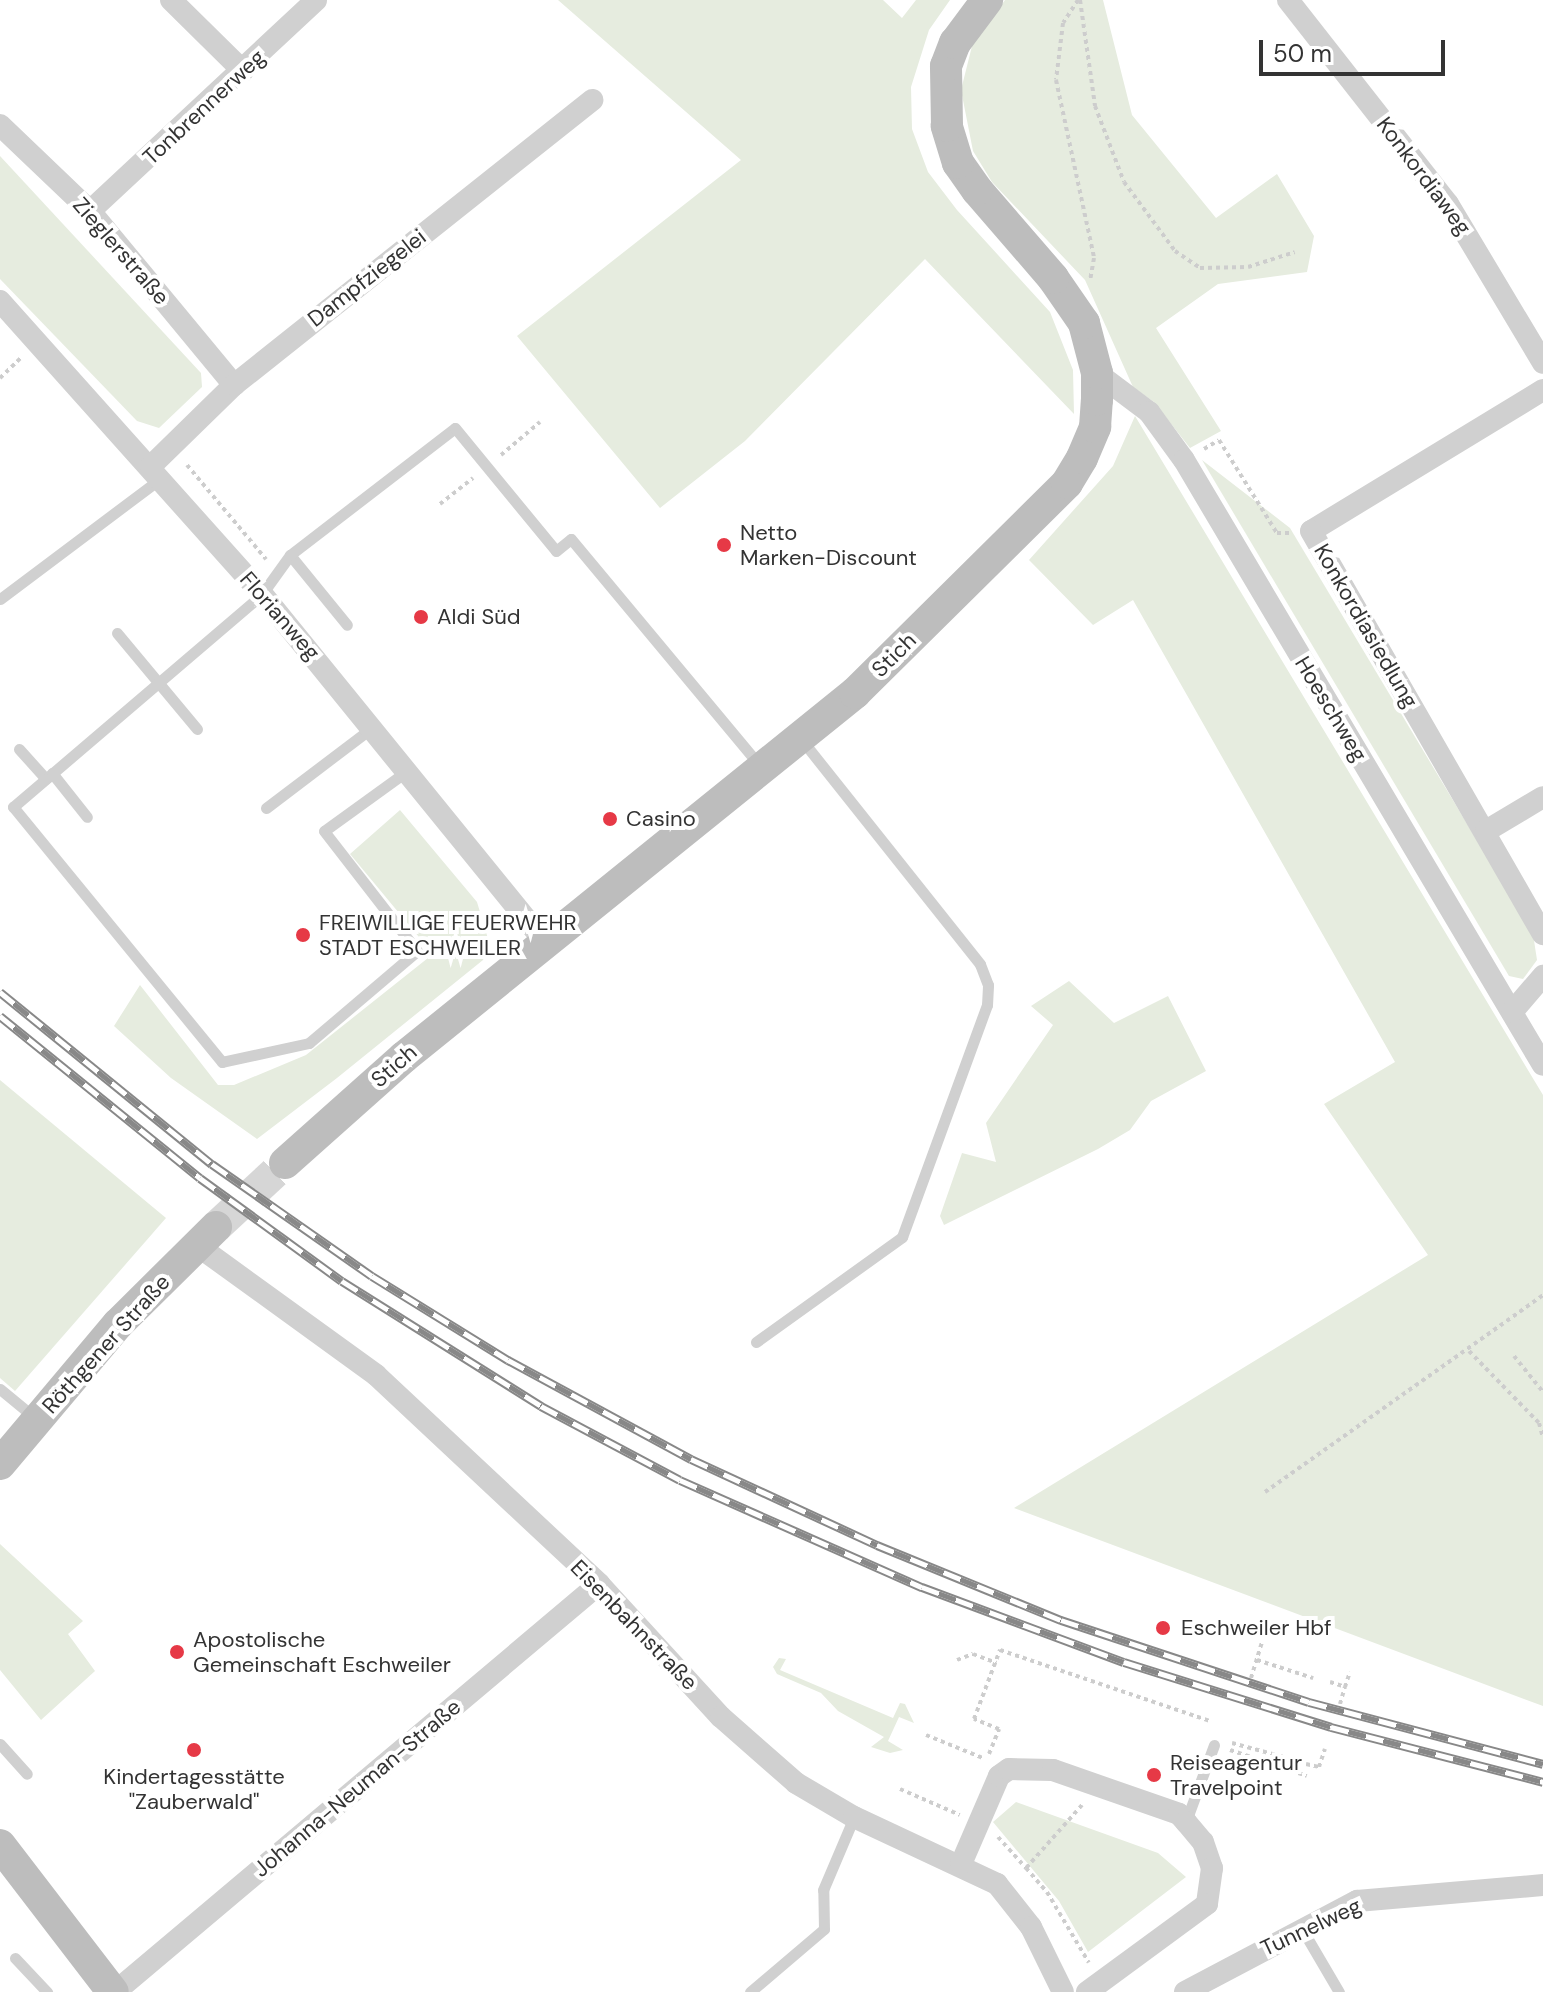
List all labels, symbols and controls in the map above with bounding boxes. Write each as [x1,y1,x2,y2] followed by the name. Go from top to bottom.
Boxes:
[1263,24,1449,74] scale bar
[1273,38,1332,69] text: 50 m
[138,44,270,170] street label: Tonbrennerweg
[1371,112,1477,240] street label: Konkordiaweg
[67,192,175,310] street label: Zieglerstraße
[303,224,431,332] street label: Dampfziegelei
[740,519,917,570] place label: Netto Marken-Discount
[715,536,733,554] marker: Netto Marken-Discount
[1308,539,1424,713] street label: Konkordiasiedlung
[234,566,326,666] street label: Florianweg
[437,604,521,630] place label: Aldi Süd
[412,608,430,626] marker: Aldi Süd
[866,627,922,683] street label: Stich
[1289,652,1373,766] street label: Hoeschweg
[626,806,696,832] place label: Casino
[601,810,619,828] marker: Casino
[319,909,577,960] place label: FREIWILLIGE FEUERWEHR STADT ESCHWEILER
[294,926,312,944] marker: FREIWILLIGE FEUERWEHR STADT ESCHWEILER
[366,1039,422,1093] street label: Stich
[37,1269,175,1419] street label: Röthgener Straße
[565,1554,703,1696] street label: Eisenbahnstraße
[1181,1615,1331,1641] place label: Eschweiler Hbf
[1152,1617,1174,1639] marker: Eschweiler Hbf
[193,1626,451,1678] place label: Apostolische Gemeinschaft Eschweiler
[168,1643,186,1661] marker: Apostolische Gemeinschaft Eschweiler
[248,1694,466,1882] street label: Johanna-Neuman-Straße
[185,1741,203,1759] marker: Kindertagesstätte "Zauberwald"
[1170,1749,1302,1800] place label: Reiseagentur Travelpoint
[103,1763,285,1814] place label: Kindertagesstätte "Zauberwald"
[1145,1766,1163,1784] marker: Reiseagentur Travelpoint
[1257,1892,1365,1962] street label: Tunnelweg

